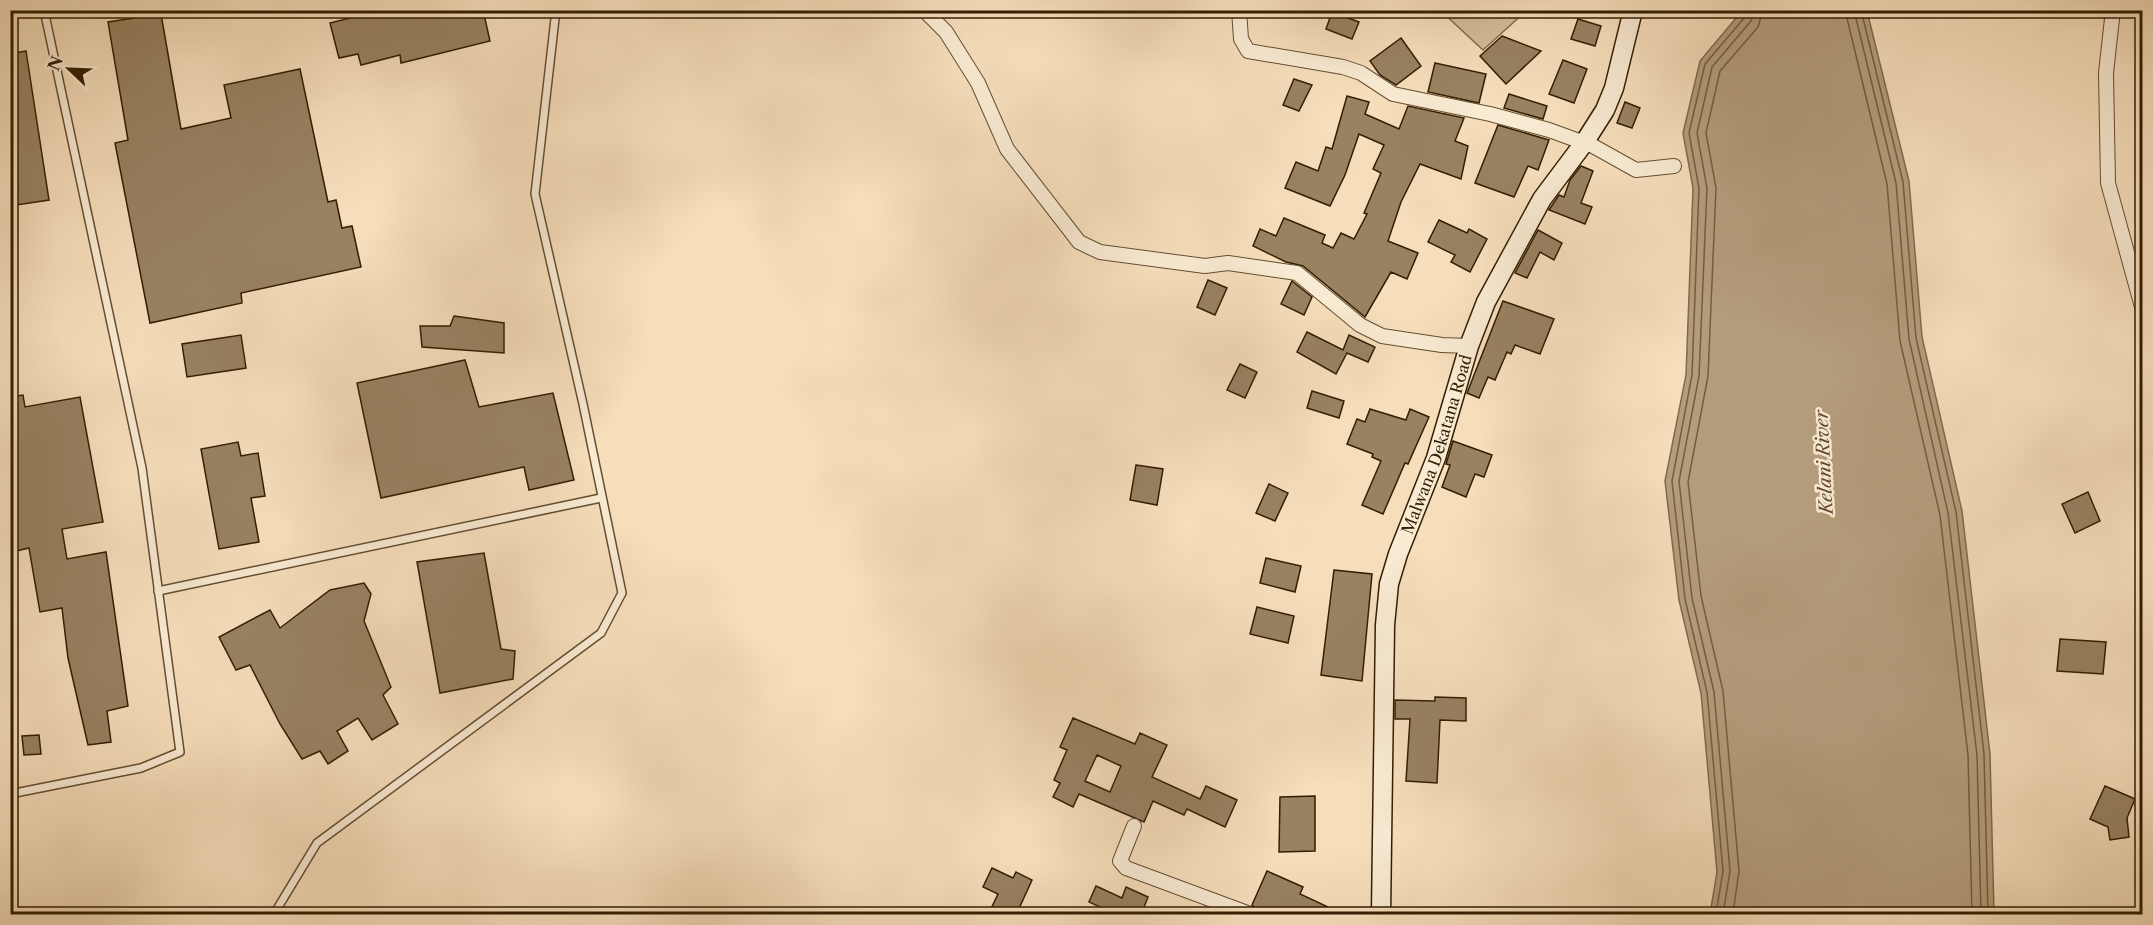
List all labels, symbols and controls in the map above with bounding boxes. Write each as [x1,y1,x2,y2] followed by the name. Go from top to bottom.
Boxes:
[39,39,99,99] north arrow
[43,53,67,73] text: N
[1397,352,1476,537] street label: Malwana Dekatana Road
[1810,408,1838,517] water label: Kelani River

